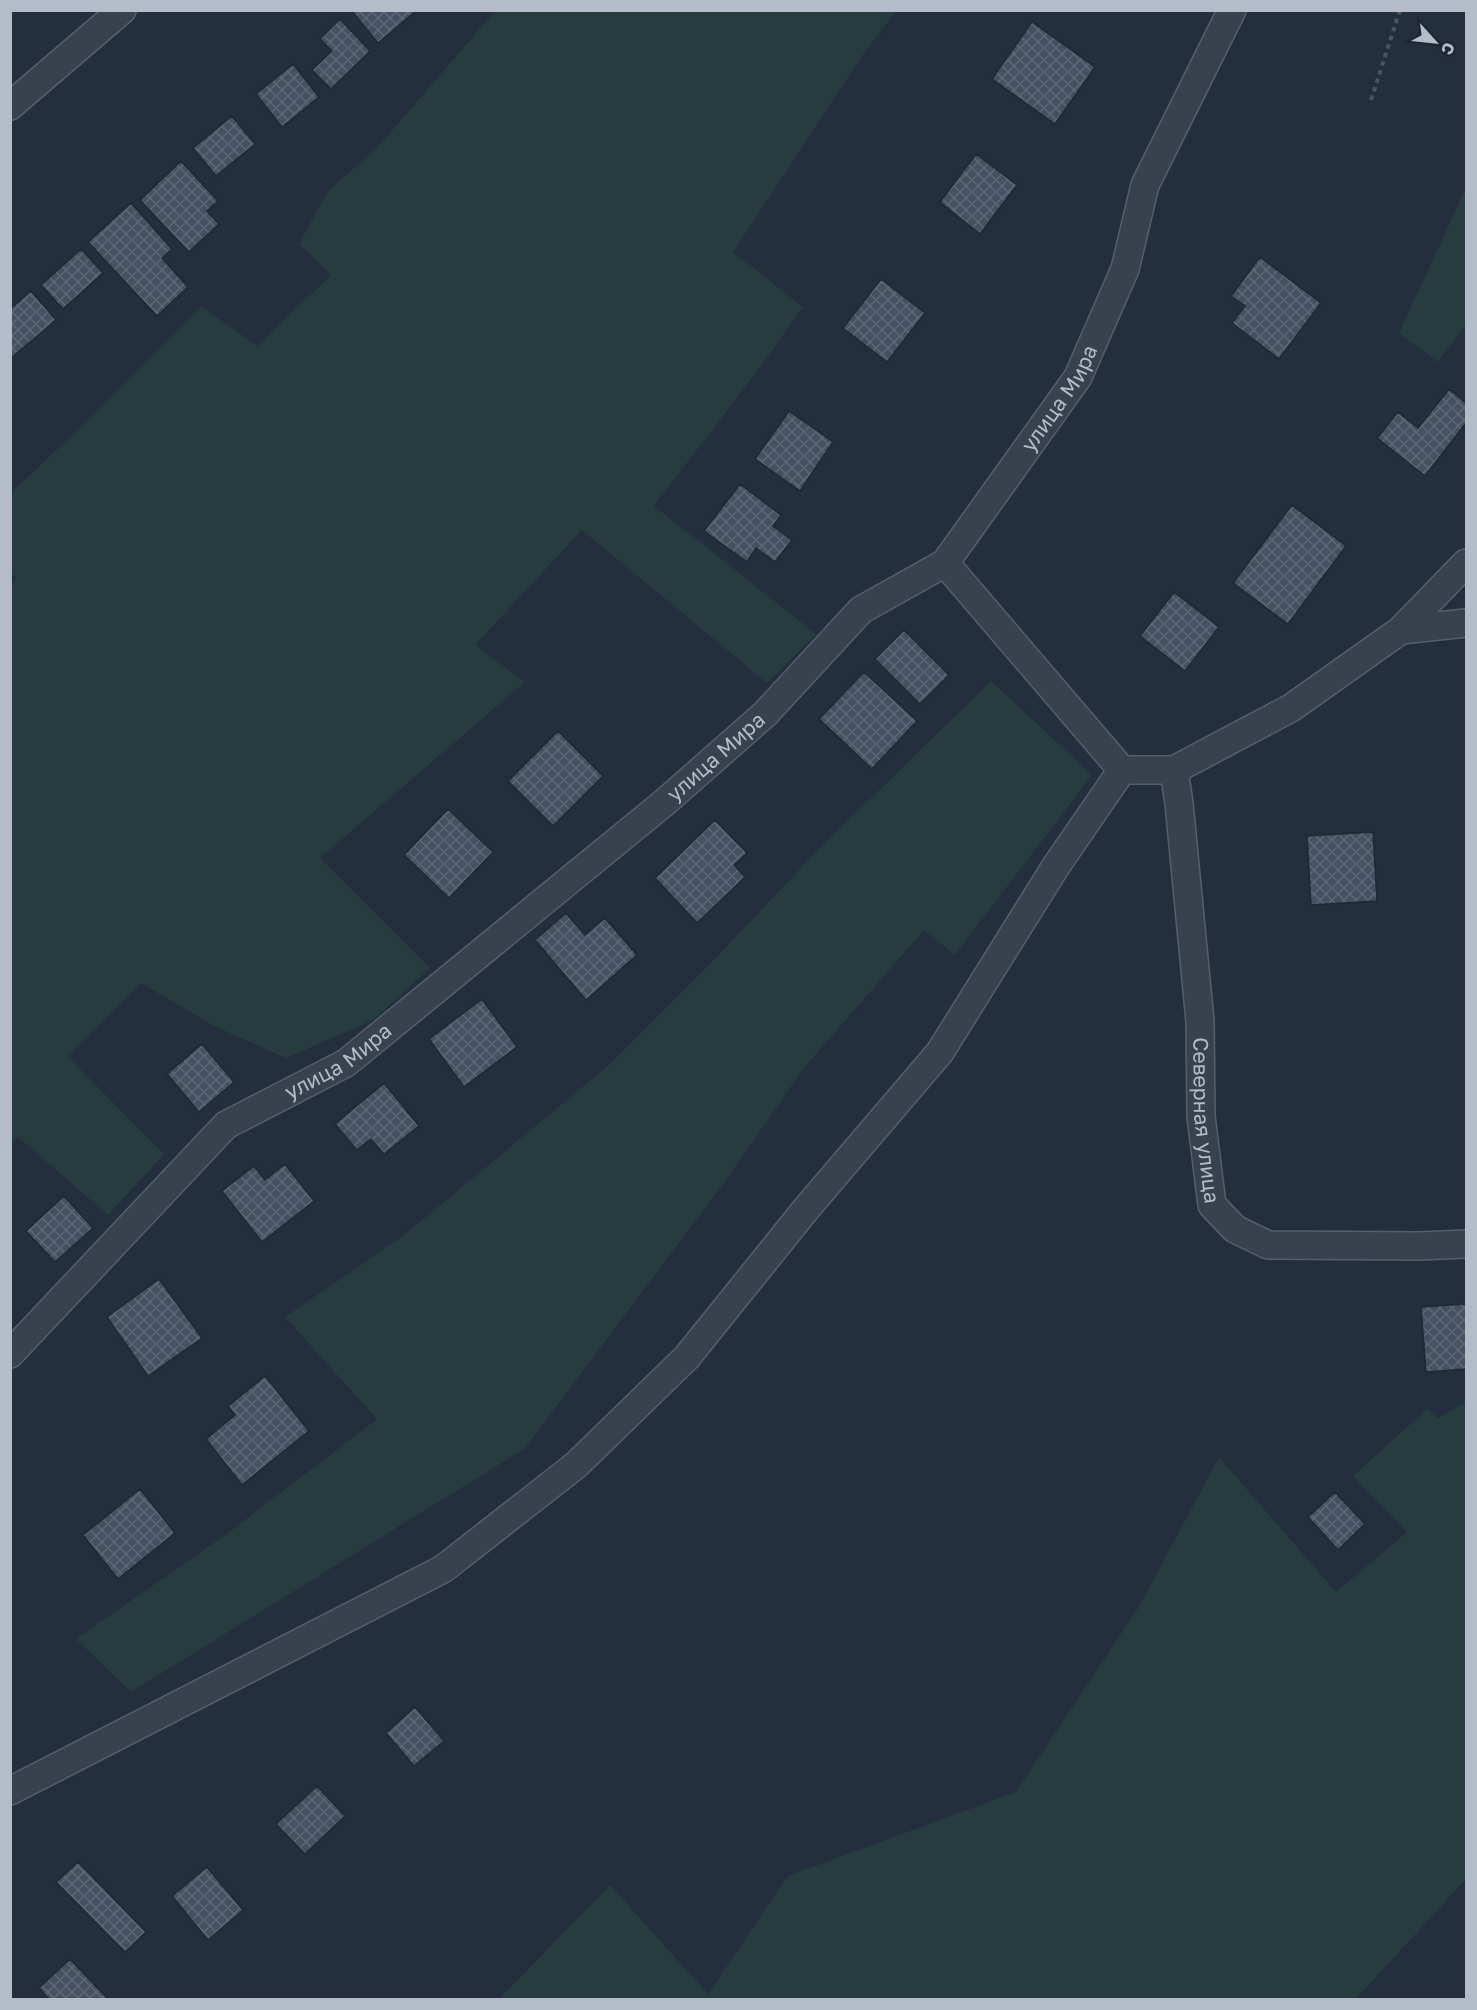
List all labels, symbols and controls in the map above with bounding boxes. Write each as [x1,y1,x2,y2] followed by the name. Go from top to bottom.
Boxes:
[1405,12,1465,72] north arrow
[1437,39,1460,58] text: С
[1015,341,1102,456] street label: улица Мира
[661,706,770,807] street label: улица Мира
[280,1017,396,1104] street label: улица Мира
[1188,1037,1226,1205] street label: Северная улица

